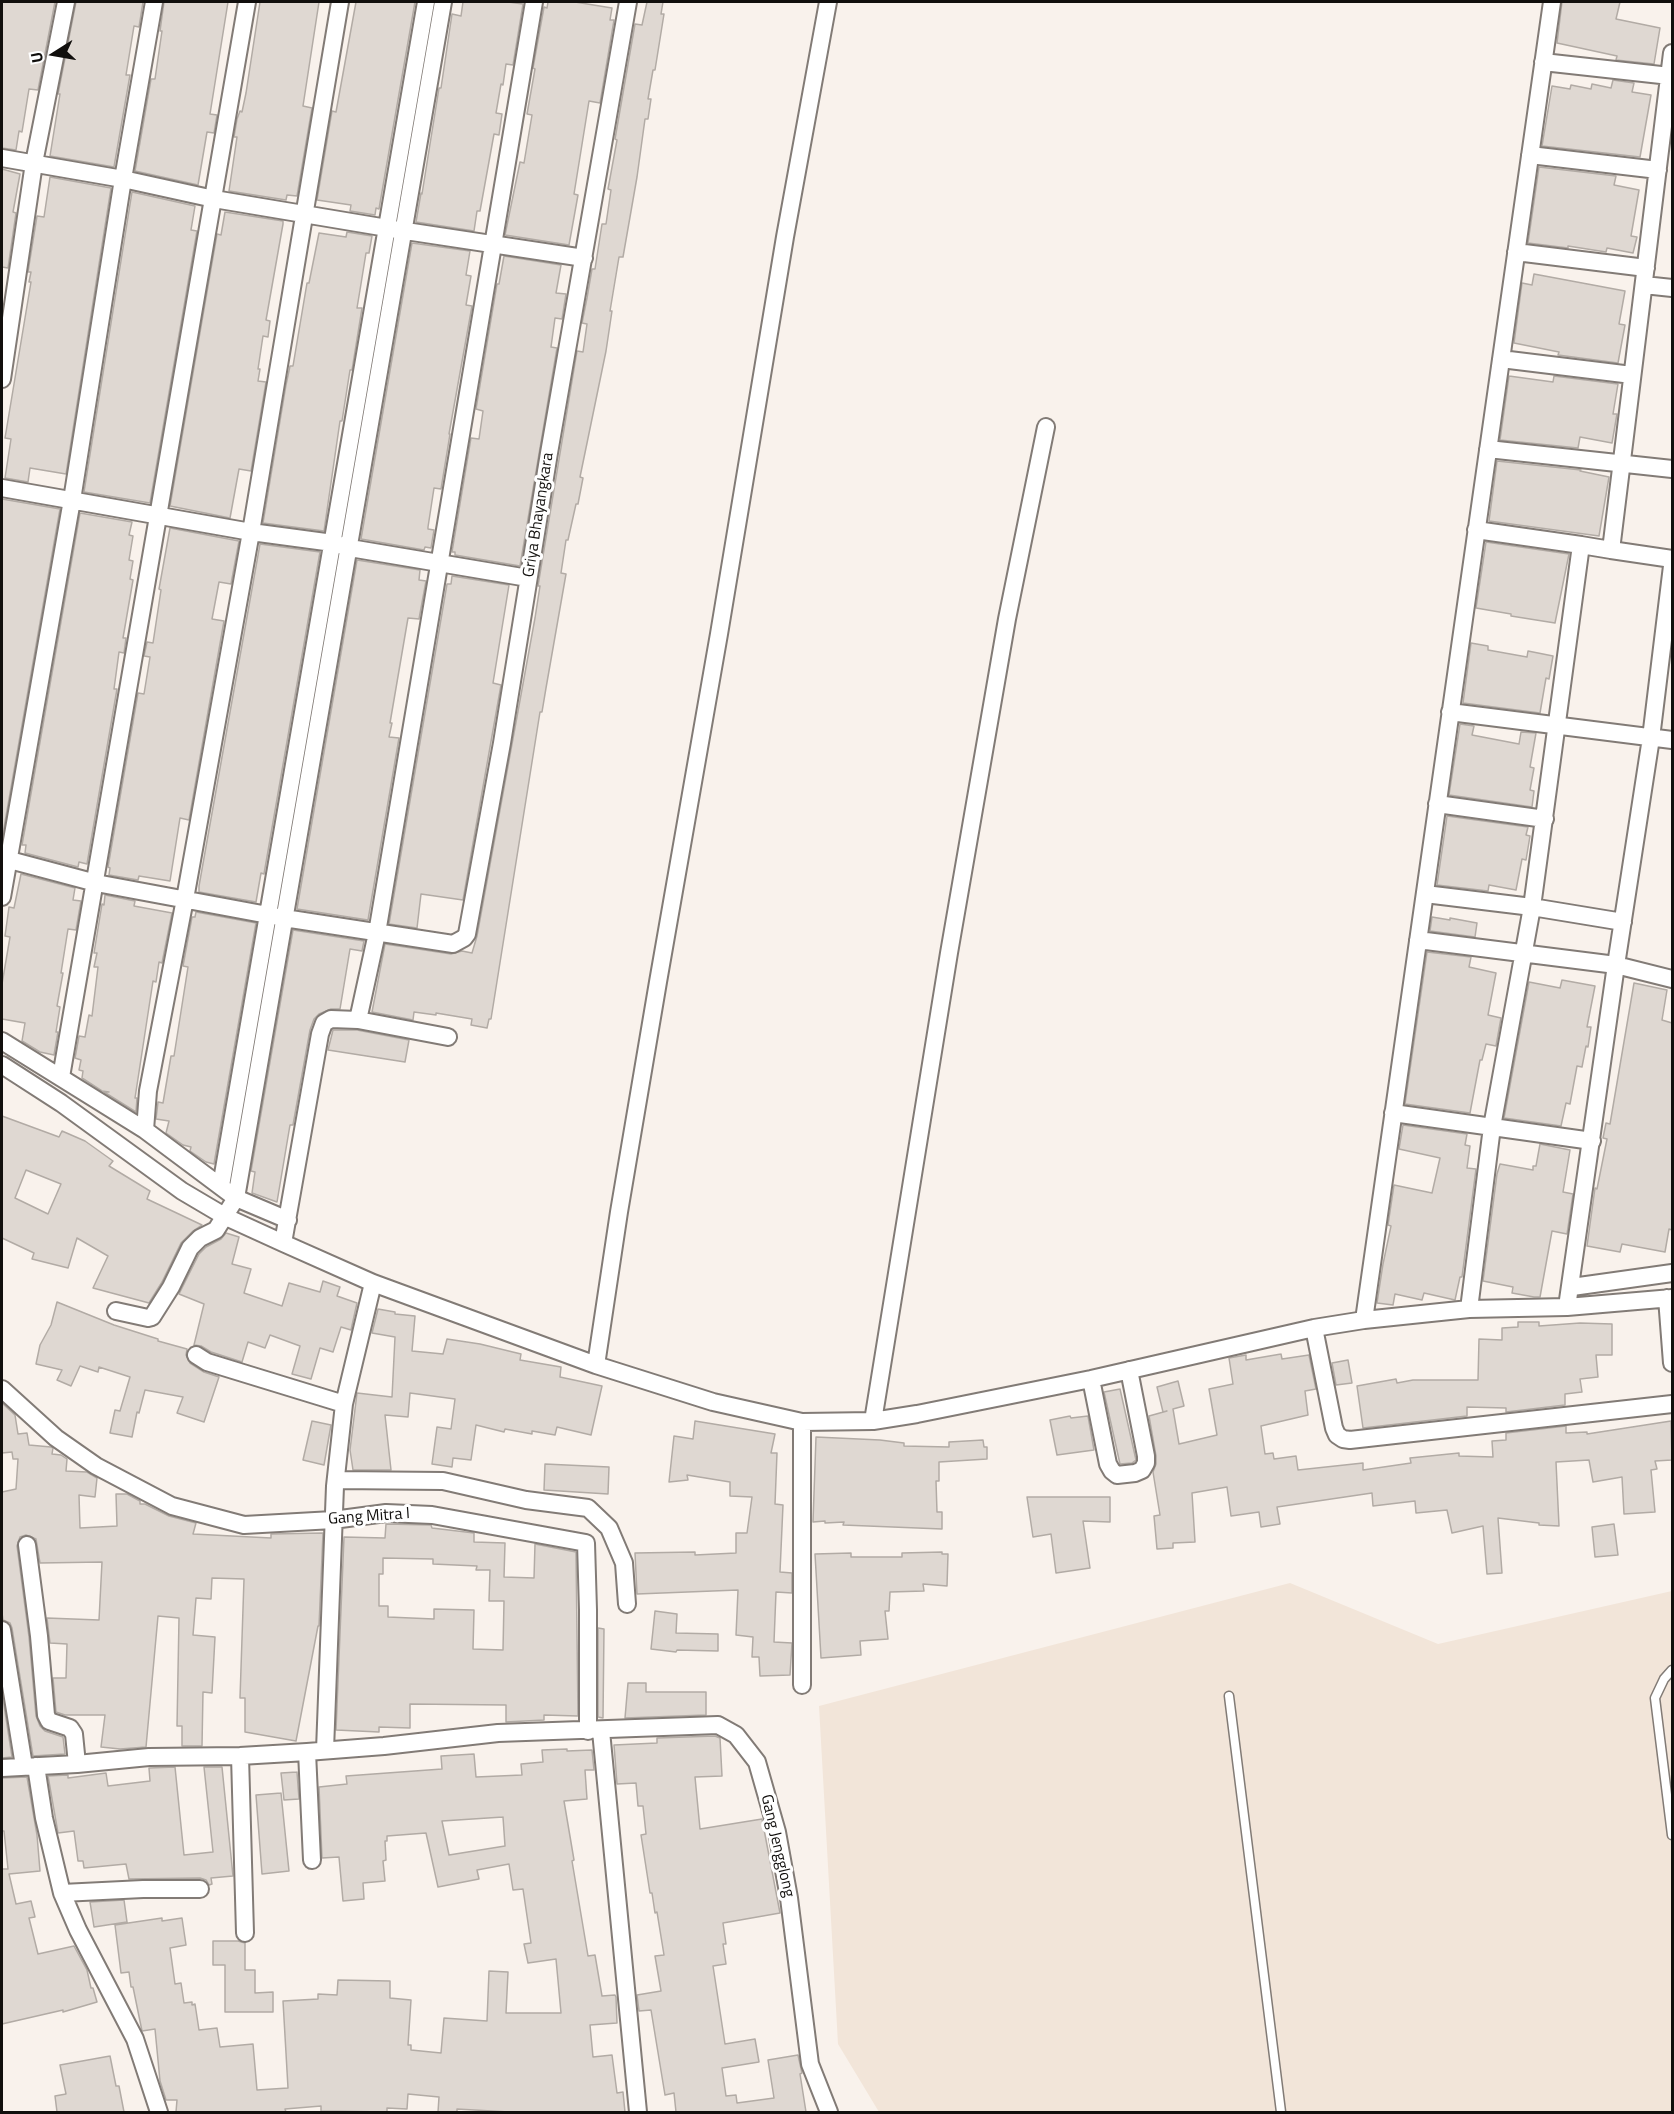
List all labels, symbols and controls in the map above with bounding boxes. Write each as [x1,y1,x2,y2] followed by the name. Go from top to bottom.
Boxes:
[24,24,84,84] north arrow
[24,50,49,65] text: U
[520,451,558,579] street label: Griya Bhayangkara
[328,1505,410,1529] street label: Gang Mitra I
[756,1793,798,1899] street label: Gang Jengglong

